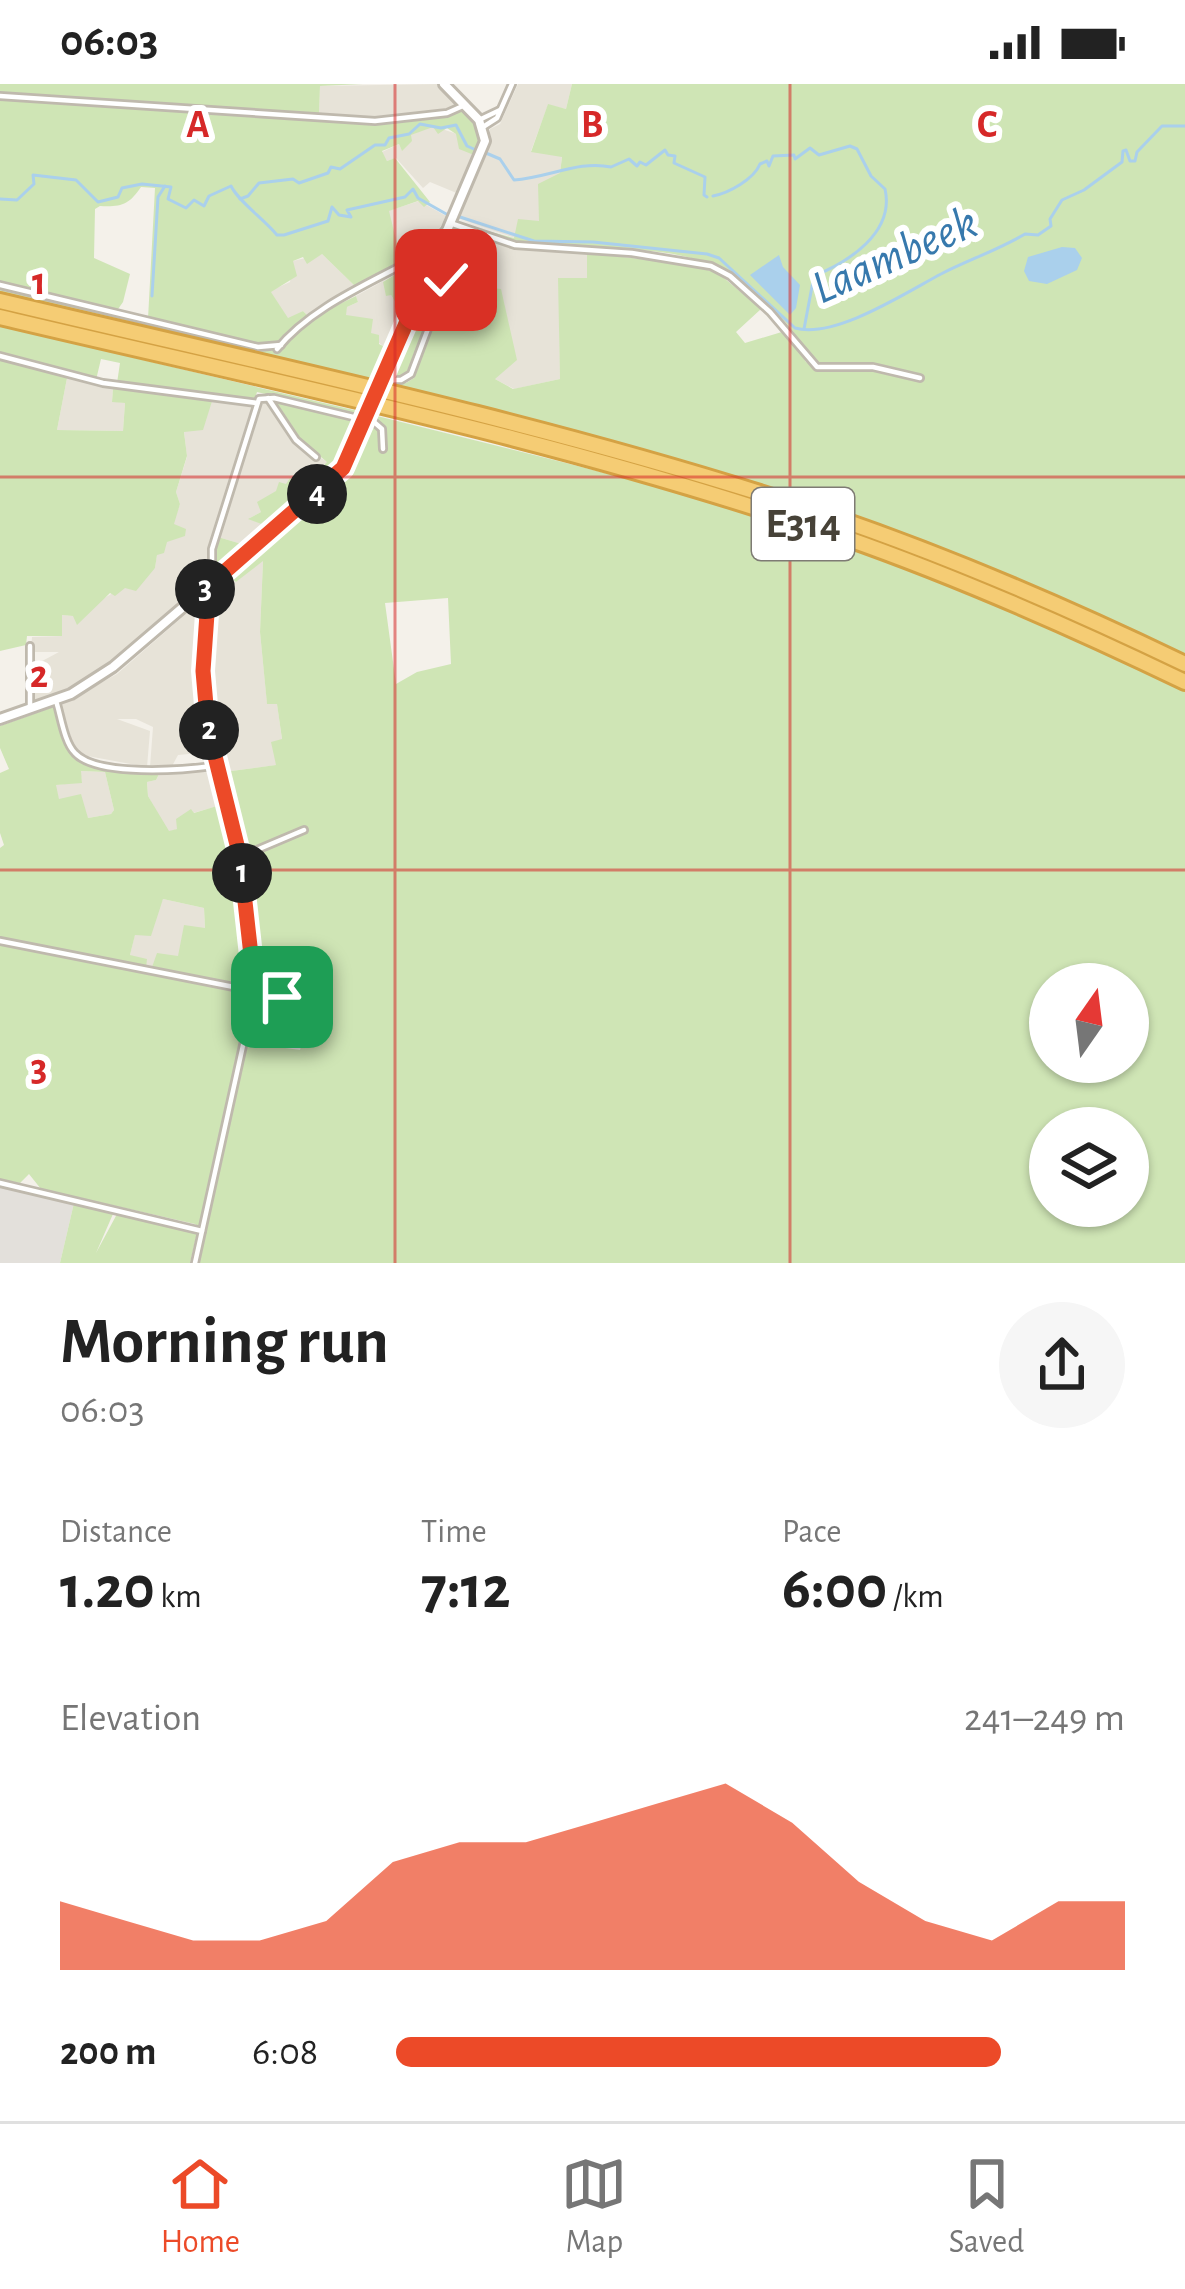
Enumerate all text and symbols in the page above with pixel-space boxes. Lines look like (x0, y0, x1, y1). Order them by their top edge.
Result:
text: 06:03 (60, 19, 158, 64)
text: A (186, 106, 210, 145)
text: B (581, 106, 603, 145)
text: C (977, 106, 997, 145)
water label: Laambeek (805, 199, 985, 313)
pin (395, 229, 497, 331)
icon: check (413, 247, 479, 313)
text: 1 (32, 263, 46, 302)
pin: 4 (287, 464, 347, 524)
text: 4 (309, 477, 325, 510)
road number: E314 (752, 488, 854, 560)
pin: 3 (175, 559, 235, 619)
text: 3 (198, 572, 212, 605)
text: 2 (30, 656, 48, 695)
pin: 2 (179, 700, 239, 760)
text: 2 (201, 713, 217, 746)
pin: 1 (212, 843, 272, 903)
text: 1 (236, 856, 248, 889)
pin (231, 946, 333, 1048)
north arrow (1029, 963, 1149, 1083)
map controls (1029, 963, 1149, 1227)
icon: arrive (249, 964, 315, 1030)
text: 3 (31, 1049, 47, 1088)
button: layers (1029, 1107, 1149, 1227)
button: share (999, 1302, 1125, 1428)
text: Morning run (60, 1309, 389, 1375)
text: 06:03 (60, 1391, 145, 1430)
text: Distance (60, 1516, 172, 1549)
text: Time (421, 1516, 487, 1549)
text: Pace (782, 1516, 841, 1549)
text: 1.20 (60, 1559, 155, 1619)
text: 7:12 (421, 1559, 511, 1619)
text: 6:00 (782, 1559, 887, 1619)
text: km (155, 1581, 202, 1614)
text: /km (887, 1581, 944, 1614)
text: Elevation (60, 1699, 201, 1738)
text: 241–249 m (964, 1699, 1125, 1738)
text: 200 m (60, 2033, 156, 2072)
text: 6:08 (252, 2033, 318, 2072)
tab: Home (161, 2151, 240, 2263)
tab: Map (561, 2151, 627, 2263)
tab: Saved (949, 2151, 1024, 2263)

